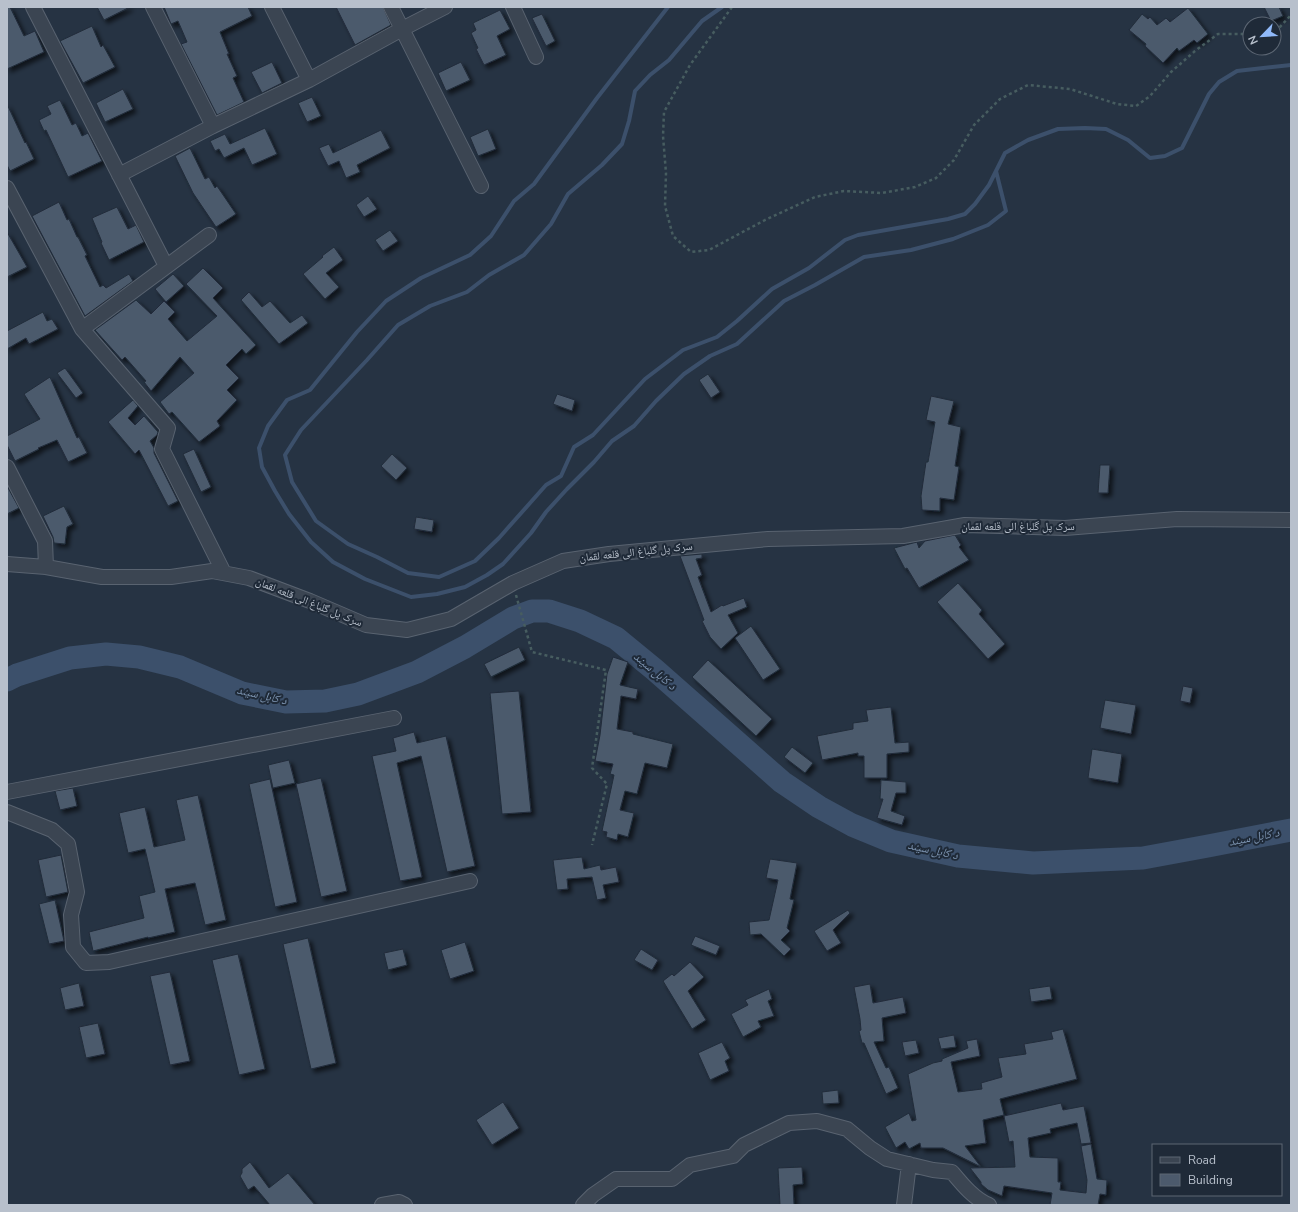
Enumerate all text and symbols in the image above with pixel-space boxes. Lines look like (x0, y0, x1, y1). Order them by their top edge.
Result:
north arrow (1242, 16, 1282, 56)
text: N (1245, 33, 1262, 47)
street label: سرک پل گلباغ الی قلعه لقمان (961, 519, 1075, 534)
street label: سرک پل گلباغ الی قلعه لقمان (579, 539, 693, 565)
street label: سرک پل گلباغ الی قلعه لقمان (254, 574, 364, 630)
water label: د کابل سيند (630, 648, 680, 694)
water label: د کابل سيند (235, 681, 289, 709)
water label: د کابل سيند (1227, 824, 1281, 850)
water label: د کابل سيند (906, 837, 960, 863)
legend (1152, 1144, 1282, 1196)
text: Road (1188, 1152, 1216, 1168)
text: Building (1188, 1172, 1233, 1188)

